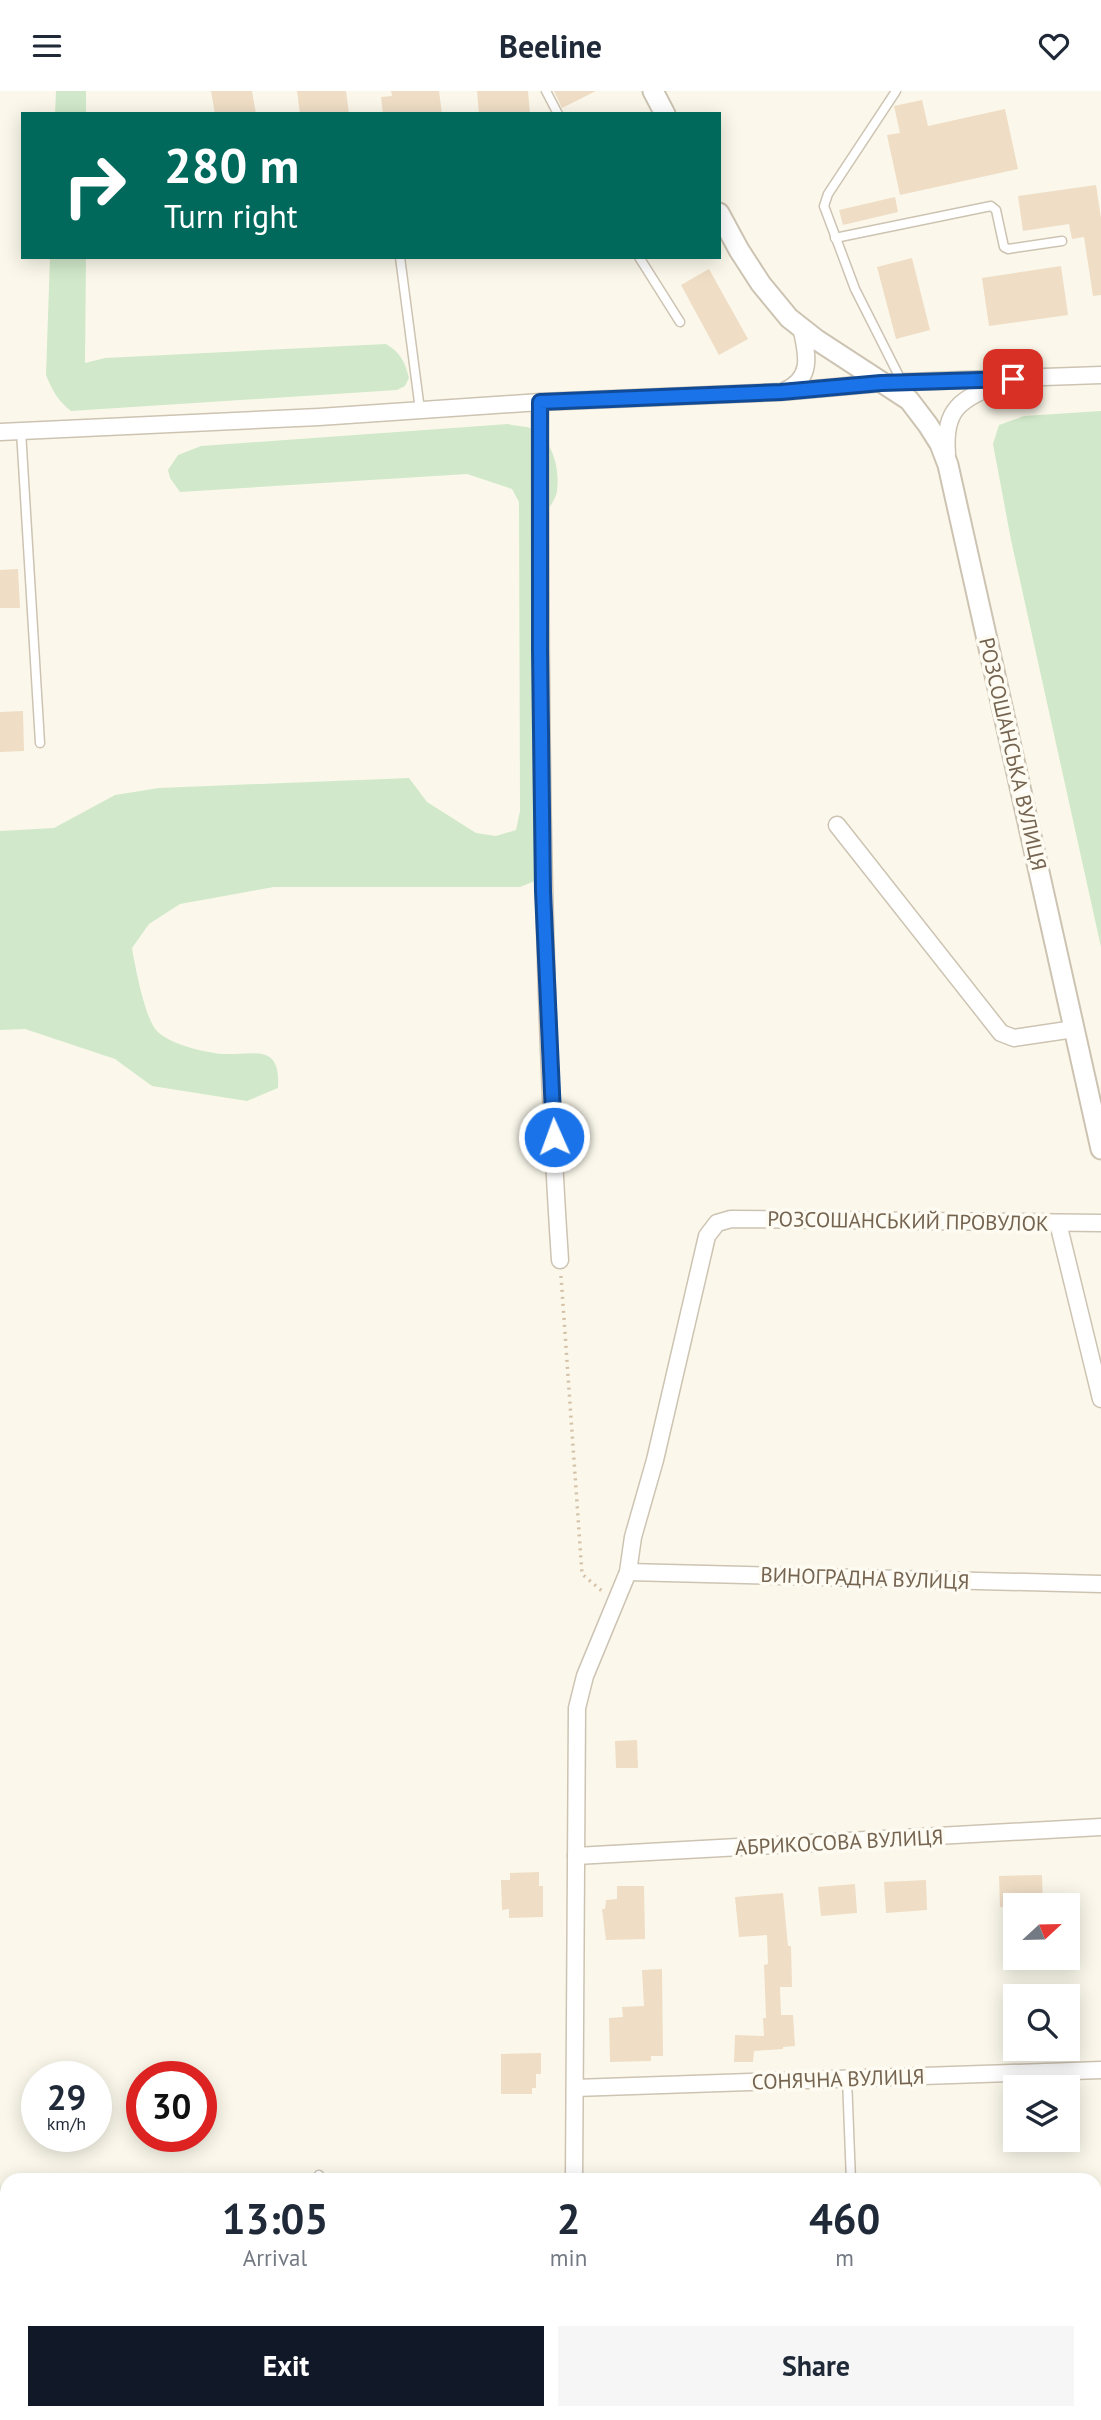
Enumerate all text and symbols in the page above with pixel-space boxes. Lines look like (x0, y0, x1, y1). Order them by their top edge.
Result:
text: Beeline (499, 25, 602, 67)
icon: menu (28, 27, 66, 65)
icon: heart (1035, 27, 1073, 65)
text: 280 m (164, 133, 299, 197)
icon: right (49, 140, 140, 231)
text: Turn right (164, 195, 298, 237)
pin (983, 349, 1043, 409)
icon: arrive (994, 360, 1032, 398)
street label: РОЗСОШАНСЬКА ВУЛИЦЯ (973, 635, 1053, 873)
position arrow (517, 1100, 591, 1174)
street label: РОЗСОШАНСЬКИЙ ПРОВУЛОК (767, 1205, 1049, 1237)
street label: ВИНОГРАДНА ВУЛИЦЯ (760, 1561, 970, 1595)
street label: АБРИКОСОВА ВУЛИЦЯ (734, 1823, 944, 1861)
north arrow (1003, 1893, 1080, 1971)
map controls (1003, 1893, 1080, 2152)
button: search (1003, 1984, 1080, 2061)
speed limit sign: 30 (126, 2061, 217, 2152)
street label: СОНЯЧНА ВУЛИЦЯ (751, 2062, 925, 2096)
text: 29 (47, 2074, 86, 2120)
button: layers (1003, 2075, 1080, 2152)
text: km/h (47, 2112, 86, 2135)
text: 13:05 (222, 2191, 328, 2246)
text: 2 (557, 2191, 580, 2246)
text: 460 (809, 2191, 880, 2246)
text: Arrival (243, 2243, 307, 2272)
text: min (550, 2243, 587, 2272)
text: m (835, 2243, 854, 2272)
button: Exit (28, 2326, 544, 2406)
button: Share (558, 2326, 1074, 2406)

